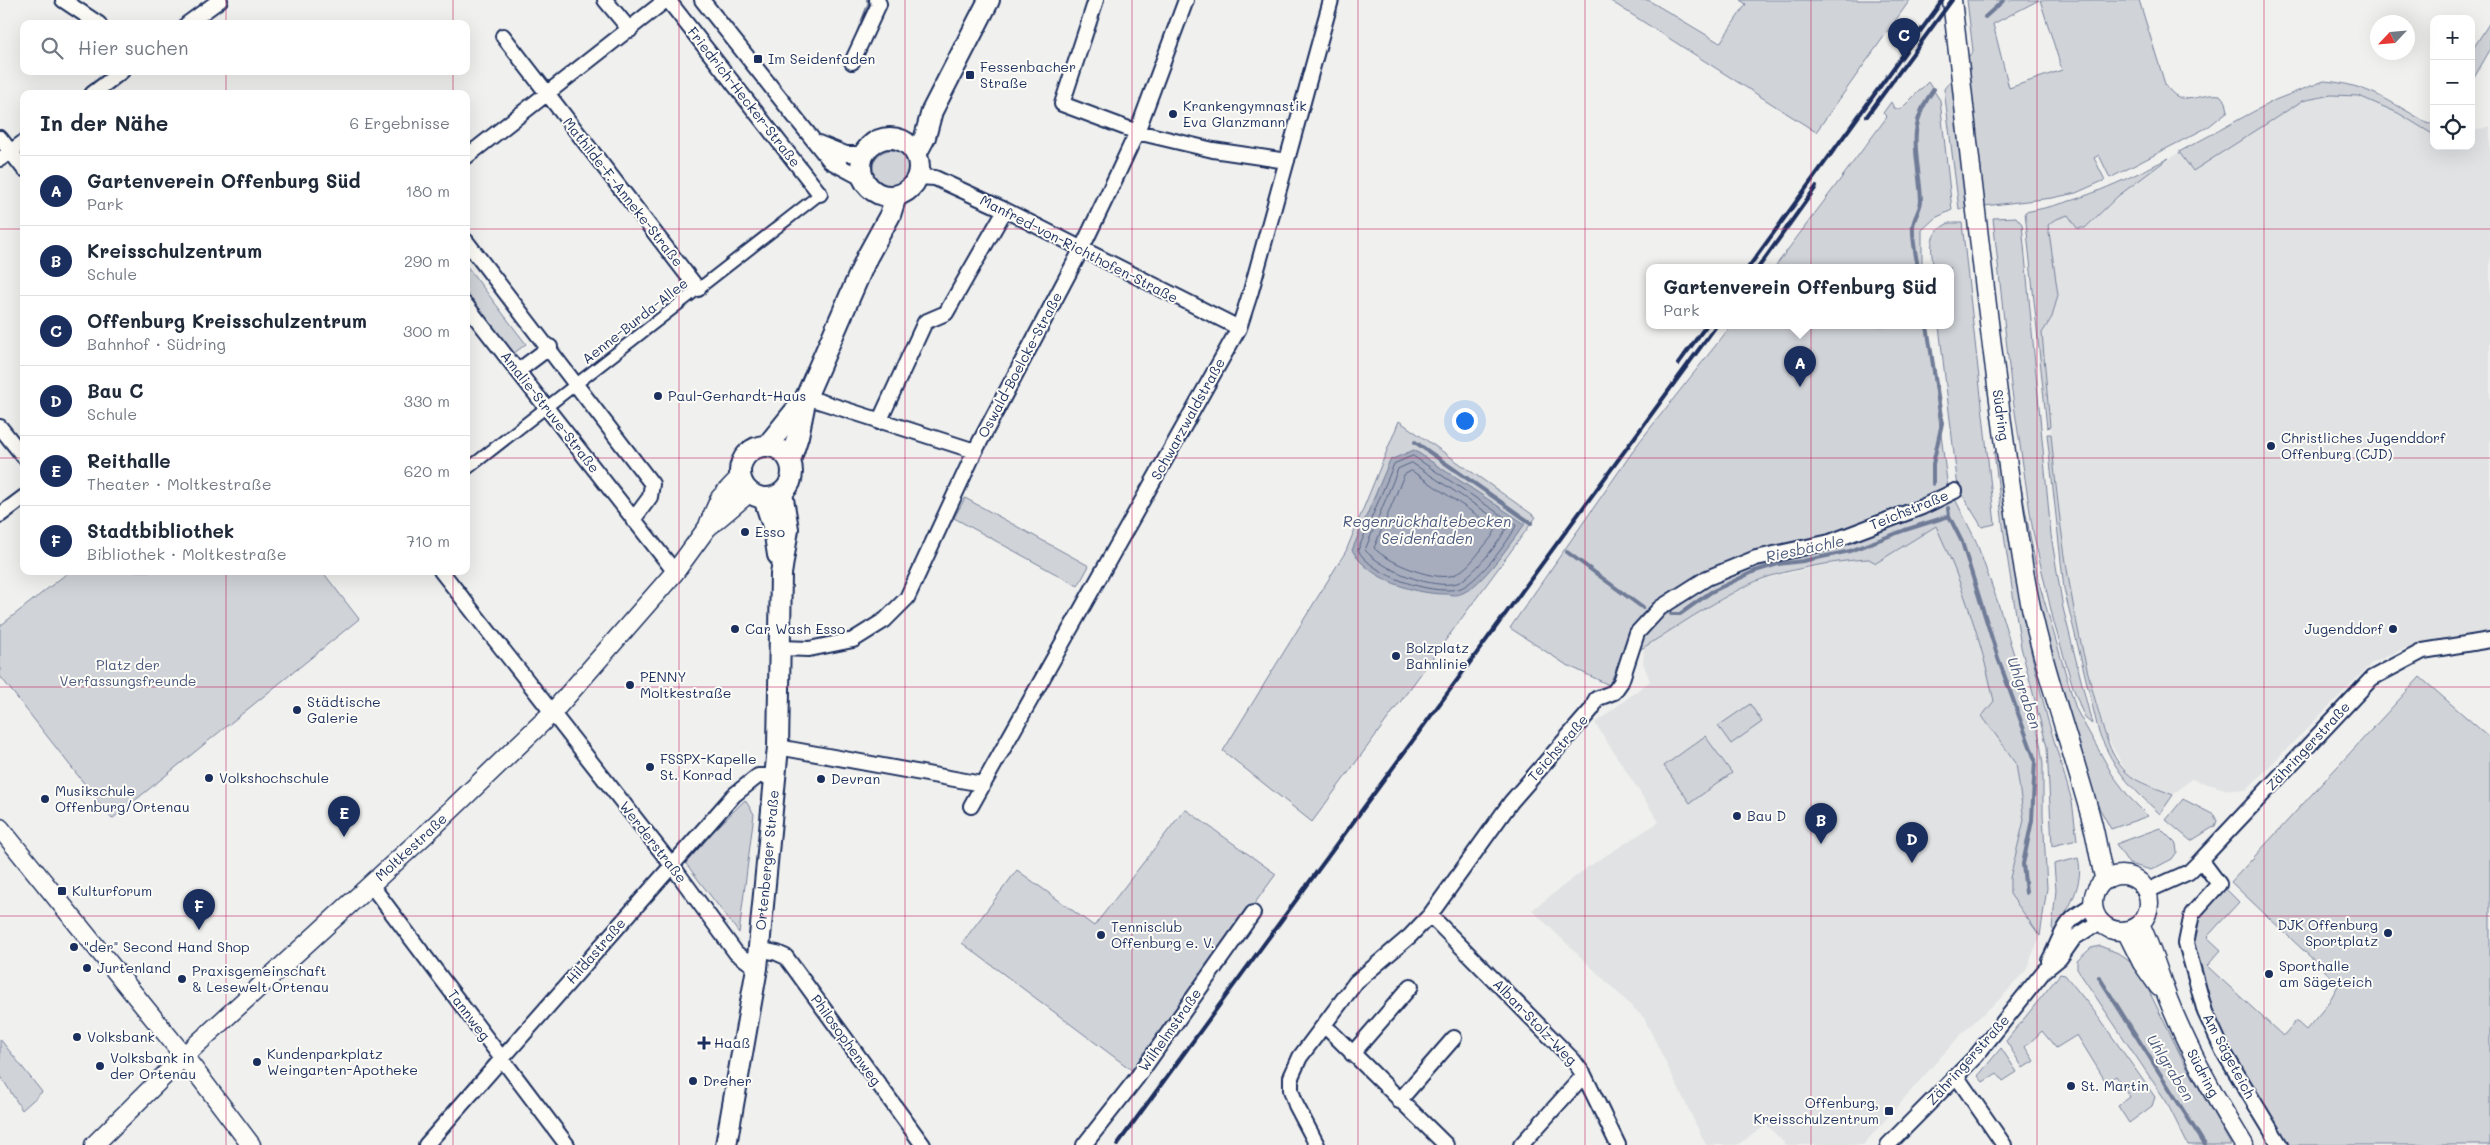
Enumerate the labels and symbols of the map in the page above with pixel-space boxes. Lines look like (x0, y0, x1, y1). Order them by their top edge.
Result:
north arrow (2370, 15, 2415, 60)
pin: C (1888, 18, 1920, 59)
street label: Friedrich-Hecker-Straße (684, 23, 805, 171)
place label: Im Seidenfaden (768, 49, 875, 68)
marker: Im Seidenfaden (752, 53, 764, 65)
place label: Fessenbacher Straße (980, 57, 1076, 92)
marker: Fessenbacher Straße (964, 69, 976, 81)
place label: Krankengymnastik Eva Glanzmann (1183, 96, 1307, 131)
marker: Krankengymnastik Eva Glanzmann (1167, 108, 1179, 120)
street label: Mathilde-F.-Anneke-Straße (559, 113, 688, 270)
street label: Manfred-von-Richthofen-Straße (977, 190, 1181, 307)
street label: Aenne-Burda-Allee (578, 273, 692, 368)
street label: Oswald-Boelcke-Straße (973, 289, 1066, 441)
pin: A (1784, 346, 1816, 387)
street label: Amalie-Struve-Straße (497, 347, 604, 477)
street label: Schwarzwaldstraße (1146, 354, 1229, 483)
place label: Paul-Gerhardt-Haus (668, 386, 806, 405)
street label: Südring (1989, 388, 2014, 442)
marker: Paul-Gerhardt-Haus (652, 390, 664, 402)
your location (1452, 408, 1478, 434)
place label: Christliches Jugenddorf Offenburg (CJD) (2281, 428, 2446, 463)
marker: Christliches Jugenddorf Offenburg (CJD) (2265, 440, 2277, 452)
street label: Teichstraße (1867, 485, 1951, 534)
water label: Regenrückhaltebecken Seidenfaden (1343, 511, 1511, 548)
place label: Esso (755, 522, 785, 541)
marker: Esso (739, 526, 751, 538)
water label: Riesbächle (1764, 530, 1846, 566)
place label: Car Wash Esso (745, 619, 845, 638)
place label: Jugenddorf (2305, 619, 2384, 638)
marker: Car Wash Esso (729, 623, 741, 635)
marker: Jugenddorf (2387, 623, 2399, 635)
place label: Bolzplatz Bahnlinie (1406, 638, 1469, 673)
marker: Bolzplatz Bahnlinie (1390, 650, 1402, 662)
water label: Uhlgraben (2003, 654, 2047, 731)
park label: Platz der Verfassungsfreunde (60, 655, 196, 690)
place label: PENNY Moltkestraße (640, 667, 732, 702)
marker: PENNY Moltkestraße (624, 679, 636, 691)
place label: Städtische Galerie (307, 692, 381, 727)
street label: Zähringerstraße (2261, 697, 2354, 794)
marker: Städtische Galerie (291, 704, 303, 716)
street label: Teichstraße (1523, 710, 1592, 785)
place label: FSSPX-Kapelle St. Konrad (660, 749, 757, 784)
marker: FSSPX-Kapelle St. Konrad (644, 761, 656, 773)
place label: Volkshochschule (219, 768, 329, 787)
place label: Devran (831, 769, 880, 788)
marker: Volkshochschule (203, 772, 215, 784)
marker: Devran (815, 773, 827, 785)
place label: Musikschule Offenburg/Ortenau (55, 781, 190, 816)
street label: Ortenberger Straße (751, 789, 783, 931)
marker: Musikschule Offenburg/Ortenau (39, 793, 51, 805)
pin: E (328, 796, 360, 837)
street label: Werderstraße (615, 797, 691, 886)
pin: B (1805, 803, 1837, 844)
place label: Bau D (1747, 806, 1786, 825)
street label: Moltkestraße (371, 809, 451, 885)
marker: Bau D (1731, 810, 1743, 822)
pin: D (1896, 822, 1928, 863)
place label: Kulturforum (72, 881, 152, 900)
marker: Kulturforum (56, 885, 68, 897)
pin: F (183, 889, 215, 930)
street label: Hildastraße (562, 914, 630, 988)
place label: DJK Offenburg Sportplatz (2278, 915, 2378, 950)
place label: Tennisclub Offenburg e. V. (1111, 917, 1215, 952)
marker: DJK Offenburg Sportplatz (2382, 927, 2394, 939)
marker: Tennisclub Offenburg e. V. (1095, 929, 1107, 941)
place label: "der" Second Hand Shop (84, 937, 250, 956)
marker: "der" Second Hand Shop (68, 941, 80, 953)
place label: Sporthalle am Sägeteich (2279, 956, 2372, 991)
place label: Jurtenland (97, 958, 171, 977)
place label: Praxisgemeinschaft & Lesewelt Ortenau (192, 961, 329, 996)
marker: Jurtenland (81, 962, 93, 974)
marker: Sporthalle am Sägeteich (2263, 968, 2275, 980)
marker: Praxisgemeinschaft & Lesewelt Ortenau (176, 973, 188, 985)
street label: Alban-Stolz-Weg (1489, 974, 1581, 1069)
street label: Wilhelmstraße (1134, 984, 1205, 1075)
street label: Tannweg (444, 985, 495, 1044)
street label: Philosophenweg (807, 990, 886, 1089)
street label: Am Sägeteich (2199, 1010, 2260, 1102)
street label: Zähringerstraße (1922, 1011, 2013, 1109)
place label: Volksbank (87, 1027, 155, 1046)
water label: Uhlgraben (2143, 1030, 2199, 1105)
marker: Volksbank (71, 1031, 83, 1043)
place label: Haaß (714, 1033, 750, 1052)
marker: Haaß (698, 1037, 710, 1049)
place label: Kundenparkplatz Weingarten-Apotheke (267, 1044, 418, 1079)
street label: Südring (2183, 1046, 2224, 1100)
place label: Volksbank in der Ortenau (110, 1048, 196, 1083)
marker: Kundenparkplatz Weingarten-Apotheke (251, 1056, 263, 1068)
marker: Volksbank in der Ortenau (94, 1060, 106, 1072)
place label: Dreher (703, 1071, 752, 1090)
marker: Dreher (687, 1075, 699, 1087)
place label: St. Martin (2081, 1076, 2149, 1095)
marker: St. Martin (2065, 1080, 2077, 1092)
place label: Offenburg, Kreisschulzentrum (1753, 1093, 1879, 1128)
marker: Offenburg, Kreisschulzentrum (1883, 1105, 1895, 1117)

